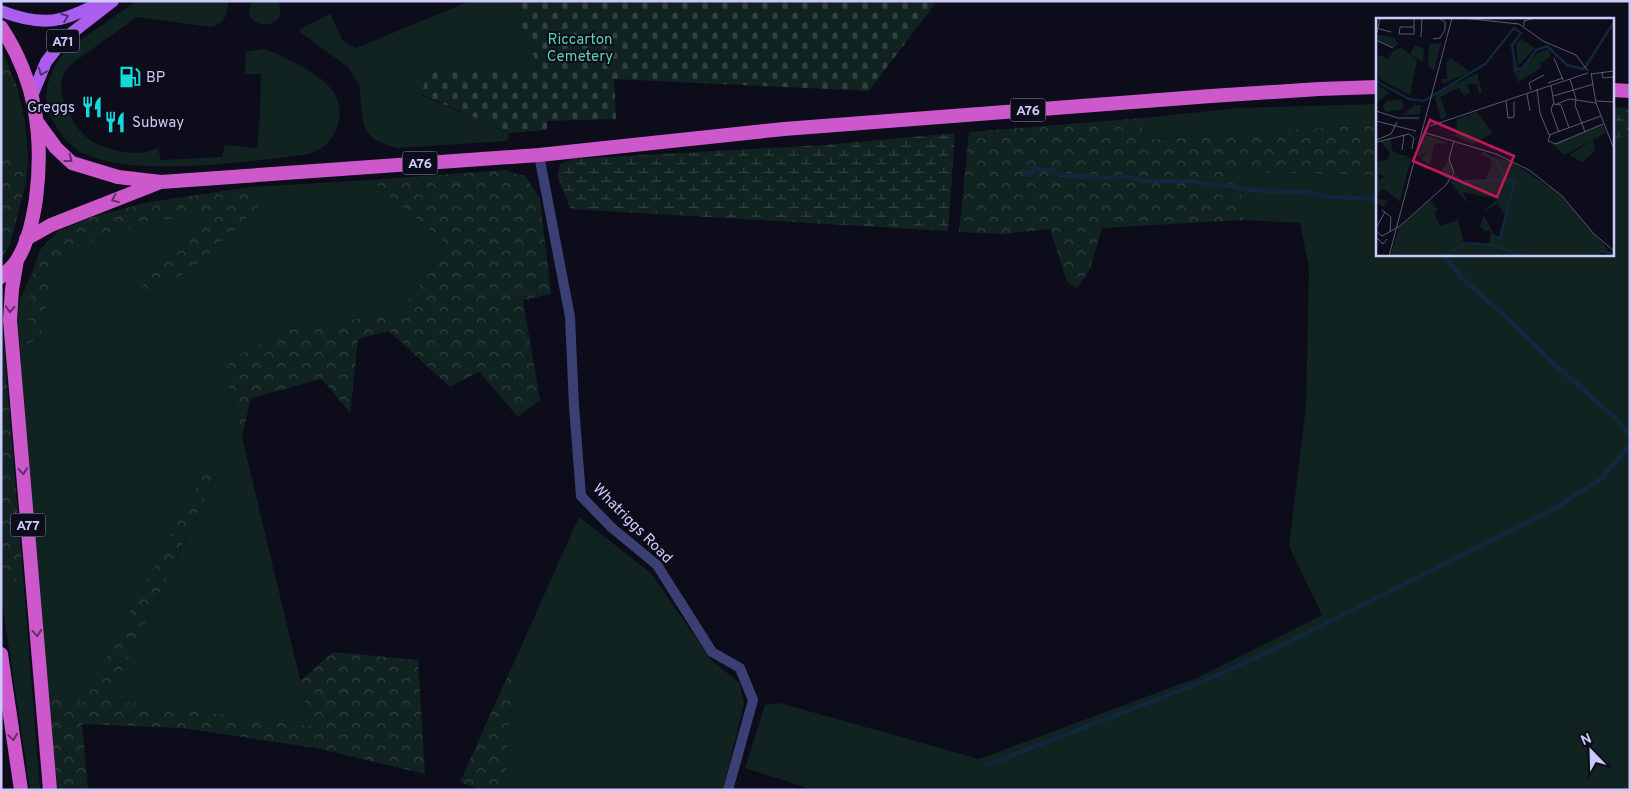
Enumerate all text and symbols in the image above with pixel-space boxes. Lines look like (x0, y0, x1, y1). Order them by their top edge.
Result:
one-way arrow (61, 13, 69, 23)
inset map (1376, 18, 1614, 255)
road number: A71 (47, 29, 79, 52)
park label: Riccarton Cemetery (547, 31, 613, 67)
fuel station icon: BP (117, 64, 143, 90)
one-way arrow (38, 67, 49, 76)
place label: BP (146, 69, 165, 88)
restaurant icon: Greggs (79, 94, 105, 120)
road number: A76 (1010, 98, 1046, 122)
place label: Greggs (27, 99, 75, 118)
restaurant icon: Subway (102, 109, 128, 135)
place label: Subway (132, 114, 184, 133)
road number: A76 (402, 152, 438, 174)
one-way arrow (63, 153, 72, 161)
one-way arrow (112, 194, 120, 204)
one-way arrow (5, 305, 16, 313)
one-way arrow (18, 467, 29, 475)
street label: Whatriggs Road (588, 480, 676, 568)
road number: A77 (10, 514, 46, 536)
one-way arrow (31, 629, 42, 637)
north arrow (1566, 726, 1616, 776)
text: N (1579, 731, 1594, 750)
one-way arrow (7, 733, 18, 741)

